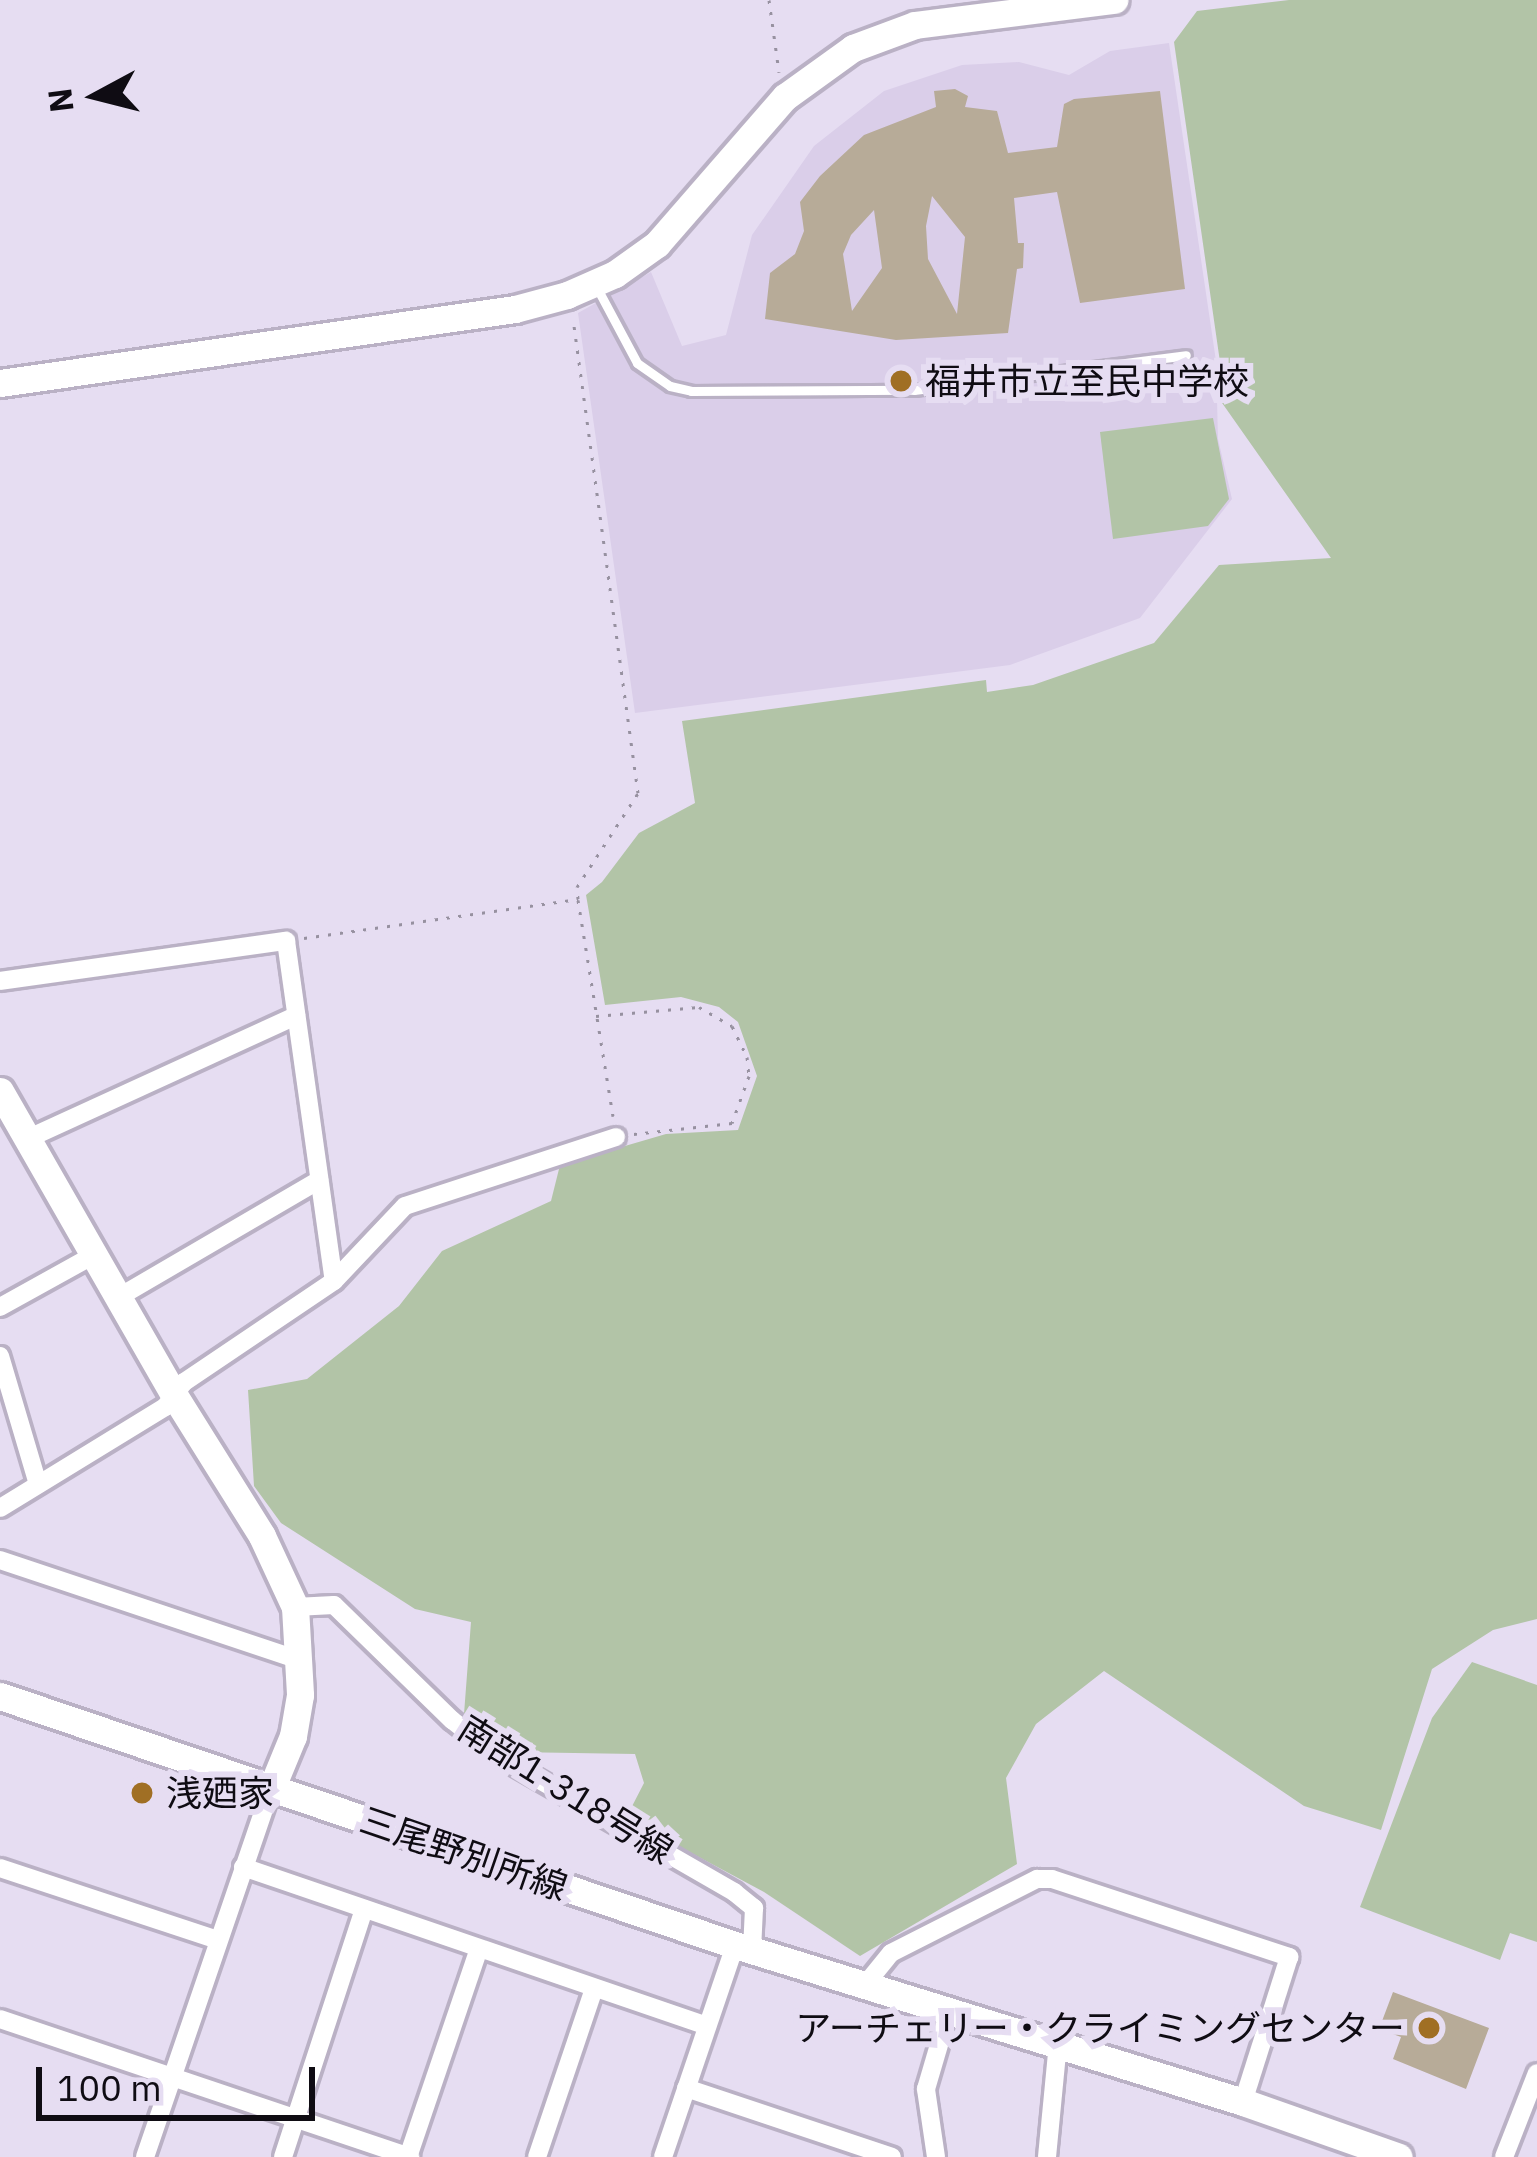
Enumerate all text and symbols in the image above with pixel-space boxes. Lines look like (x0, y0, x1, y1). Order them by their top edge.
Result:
north arrow (36, 36, 156, 156)
text: N (37, 86, 83, 115)
place label: 福井市立至民中学校 (925, 359, 1249, 403)
marker: 福井市立至民中学校 (888, 368, 914, 394)
street label: 南部1-318号線 (451, 1706, 681, 1872)
place label: 浅廼家 (166, 1771, 274, 1815)
marker: 浅廼家 (129, 1780, 155, 1806)
street label: 三尾野別所線 (355, 1797, 573, 1909)
place label: アーチェリー・クライミングセンター (795, 2006, 1405, 2050)
marker: アーチェリー・クライミングセンター (1416, 2015, 1442, 2041)
scale bar (42, 2043, 321, 2117)
text: 100 m (57, 2064, 162, 2111)

